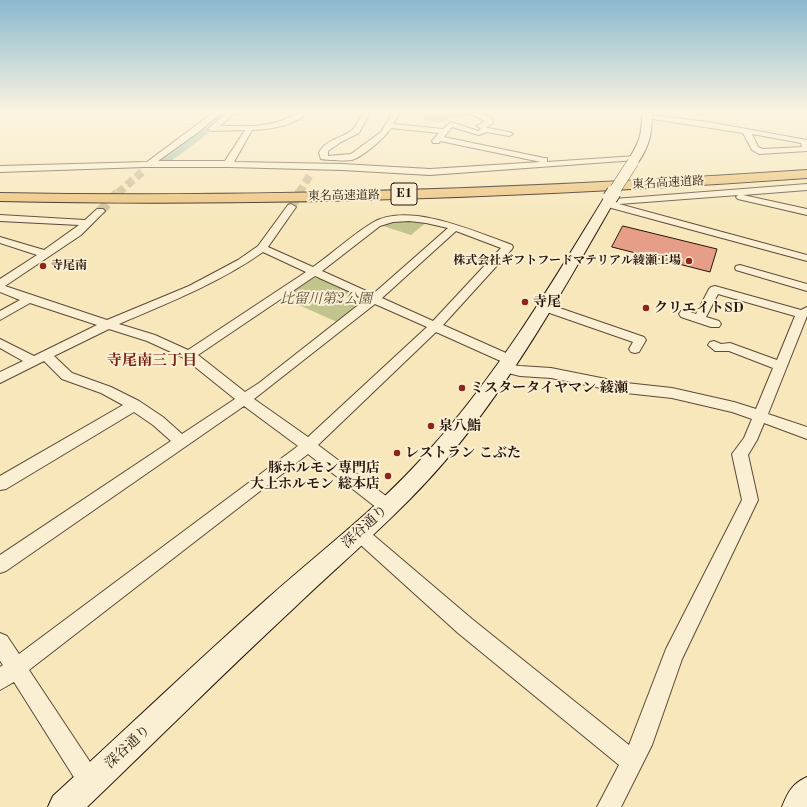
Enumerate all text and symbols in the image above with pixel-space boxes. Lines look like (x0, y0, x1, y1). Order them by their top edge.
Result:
street label: 東名高速道路 (632, 174, 704, 192)
road number: E1 (391, 183, 417, 205)
street label: 東名高速道路 (308, 188, 380, 204)
place label: 株式会社ギフトフードマテリアル綾瀬工場 (453, 254, 681, 268)
marker: 株式会社ギフトフードマテリアル綾瀬工場 (684, 256, 694, 266)
place label: 寺尾南 (51, 259, 87, 273)
marker: 寺尾南 (38, 261, 48, 271)
park label: 比留川第2公園 (280, 291, 372, 307)
place label: 寺尾 (533, 294, 561, 310)
marker: 寺尾 (520, 297, 530, 307)
place label: クリエイトSD (654, 300, 744, 316)
marker: クリエイトSD (641, 303, 651, 313)
district label: 寺尾南三丁目 (107, 352, 197, 370)
place label: ミスタータイヤマン 綾瀬 (470, 380, 628, 396)
marker: ミスタータイヤマン 綾瀬 (457, 383, 467, 393)
place label: 泉八鮨 (439, 418, 481, 434)
marker: 泉八鮨 (426, 421, 436, 431)
place label: レストラン こぶた (405, 445, 521, 461)
marker: レストラン こぶた (392, 448, 402, 458)
place label: 豚ホルモン専門店 大上ホルモン 総本店 (250, 460, 380, 492)
marker: 豚ホルモン専門店 大上ホルモン 総本店 (383, 471, 393, 481)
street label: 深谷通り (339, 502, 391, 552)
street label: 深谷通り (102, 722, 154, 772)

